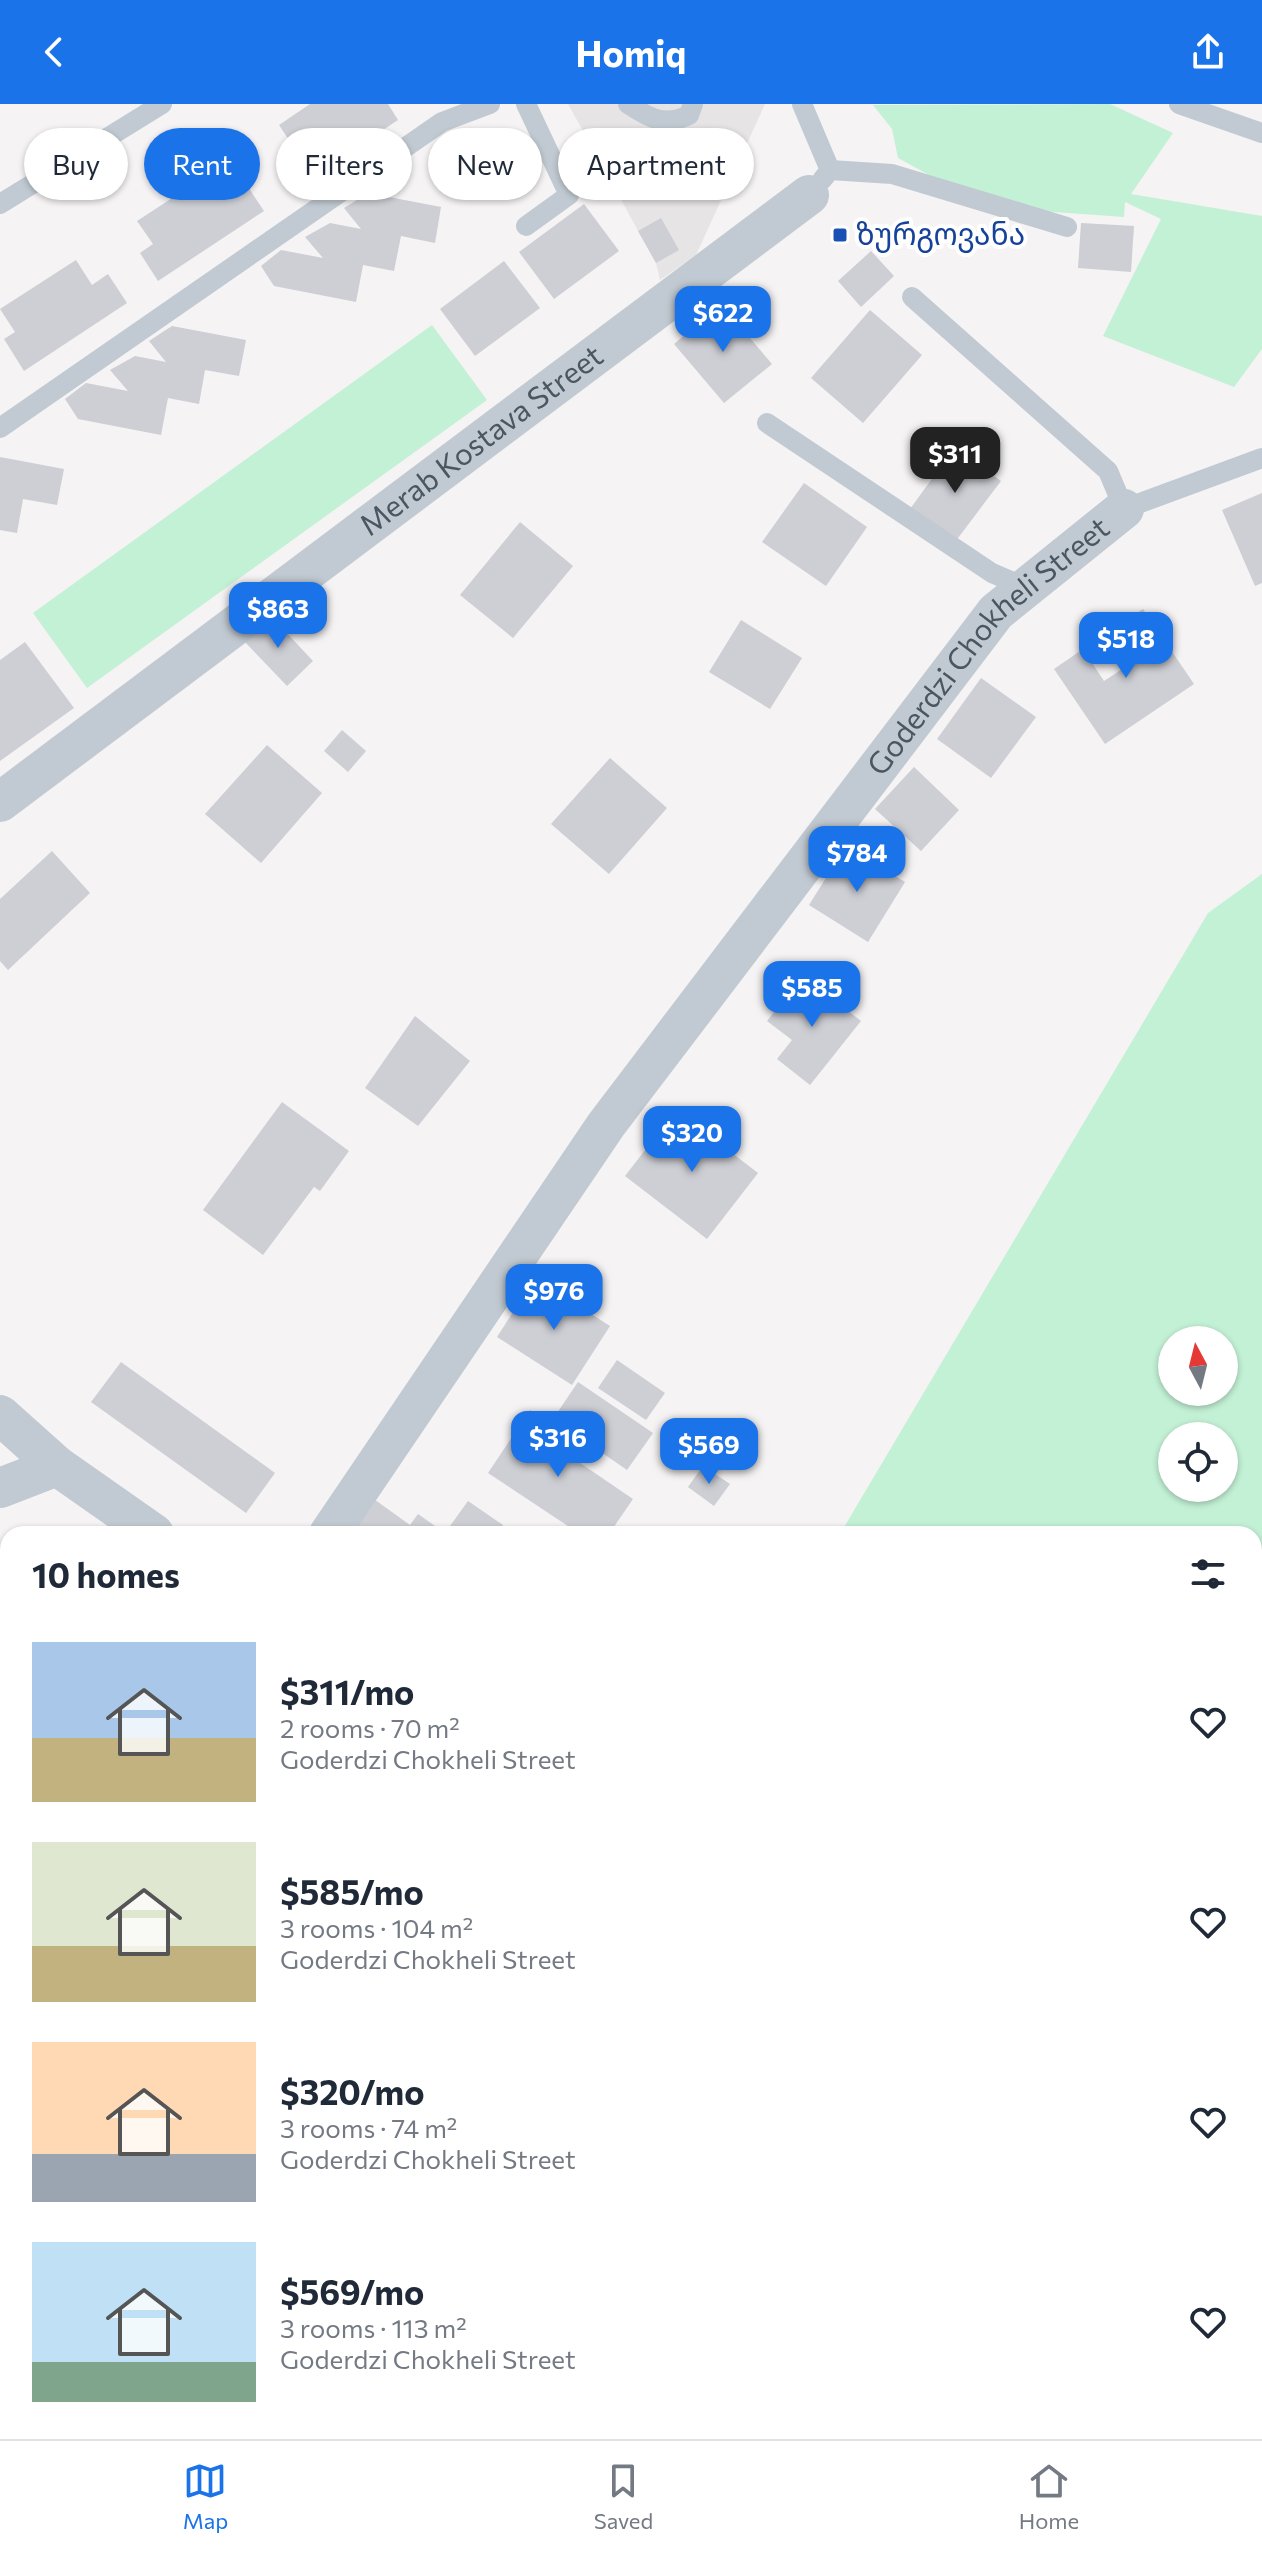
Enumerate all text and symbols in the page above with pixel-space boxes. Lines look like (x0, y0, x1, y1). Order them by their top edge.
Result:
icon: back (32, 30, 76, 74)
text: Homiq (575, 30, 687, 74)
icon: share (1186, 30, 1230, 74)
chip: Buy (24, 128, 128, 200)
chip: Rent (144, 128, 260, 200)
chip: Filters (276, 128, 412, 200)
chip: New (428, 128, 542, 200)
chip: Apartment (558, 128, 754, 200)
place label: ზურგოვანა (856, 214, 1025, 253)
marker: ზურგოვანა (831, 226, 849, 244)
pin: $622 (676, 286, 770, 354)
text: $622 (693, 296, 753, 327)
street label: Merab Kostava Street (351, 335, 609, 542)
pin: $311 (908, 427, 1002, 495)
text: $311 (928, 437, 982, 468)
street label: Goderdzi Chokheli Street (858, 508, 1115, 782)
pin: $863 (231, 582, 325, 650)
text: $863 (247, 592, 309, 623)
pin: $518 (1079, 612, 1173, 680)
text: $518 (1097, 622, 1155, 653)
pin: $784 (810, 826, 904, 894)
text: $784 (826, 836, 888, 867)
pin: $585 (765, 961, 859, 1029)
text: $585 (781, 971, 843, 1002)
pin: $320 (645, 1106, 739, 1174)
text: $320 (661, 1116, 723, 1147)
pin: $976 (507, 1264, 601, 1332)
text: $976 (524, 1274, 584, 1305)
north arrow (1158, 1326, 1238, 1406)
map controls (1158, 1326, 1238, 1502)
pin: $316 (511, 1411, 605, 1479)
pin: $569 (662, 1418, 756, 1486)
text: $316 (529, 1421, 587, 1452)
button: locate (1158, 1422, 1238, 1502)
text: $569 (678, 1428, 740, 1459)
icon: filters (1186, 1552, 1230, 1596)
text: 10 homes (32, 1553, 180, 1595)
text: $311/mo (280, 1670, 414, 1712)
icon: home (96, 1674, 192, 1770)
icon: heart (1186, 1700, 1230, 1744)
text: 2 rooms · 70 m² (280, 1712, 460, 1743)
text: Goderdzi Chokheli Street (280, 1743, 576, 1774)
text: $585/mo (280, 1870, 424, 1912)
icon: home (96, 1874, 192, 1970)
icon: heart (1186, 1900, 1230, 1944)
text: 3 rooms · 104 m² (280, 1912, 473, 1943)
text: Goderdzi Chokheli Street (280, 1943, 576, 1974)
text: $320/mo (280, 2070, 424, 2112)
icon: home (96, 2074, 192, 2170)
icon: heart (1186, 2100, 1230, 2144)
text: 3 rooms · 74 m² (280, 2112, 457, 2143)
text: Goderdzi Chokheli Street (280, 2143, 576, 2174)
text: $569/mo (280, 2270, 424, 2312)
icon: home (96, 2274, 192, 2370)
icon: heart (1186, 2300, 1230, 2344)
text: 3 rooms · 113 m² (280, 2312, 467, 2343)
text: Goderdzi Chokheli Street (280, 2343, 576, 2374)
tab: Map (183, 2459, 228, 2534)
tab: Saved (594, 2459, 653, 2534)
tab: Home (1019, 2459, 1079, 2534)

